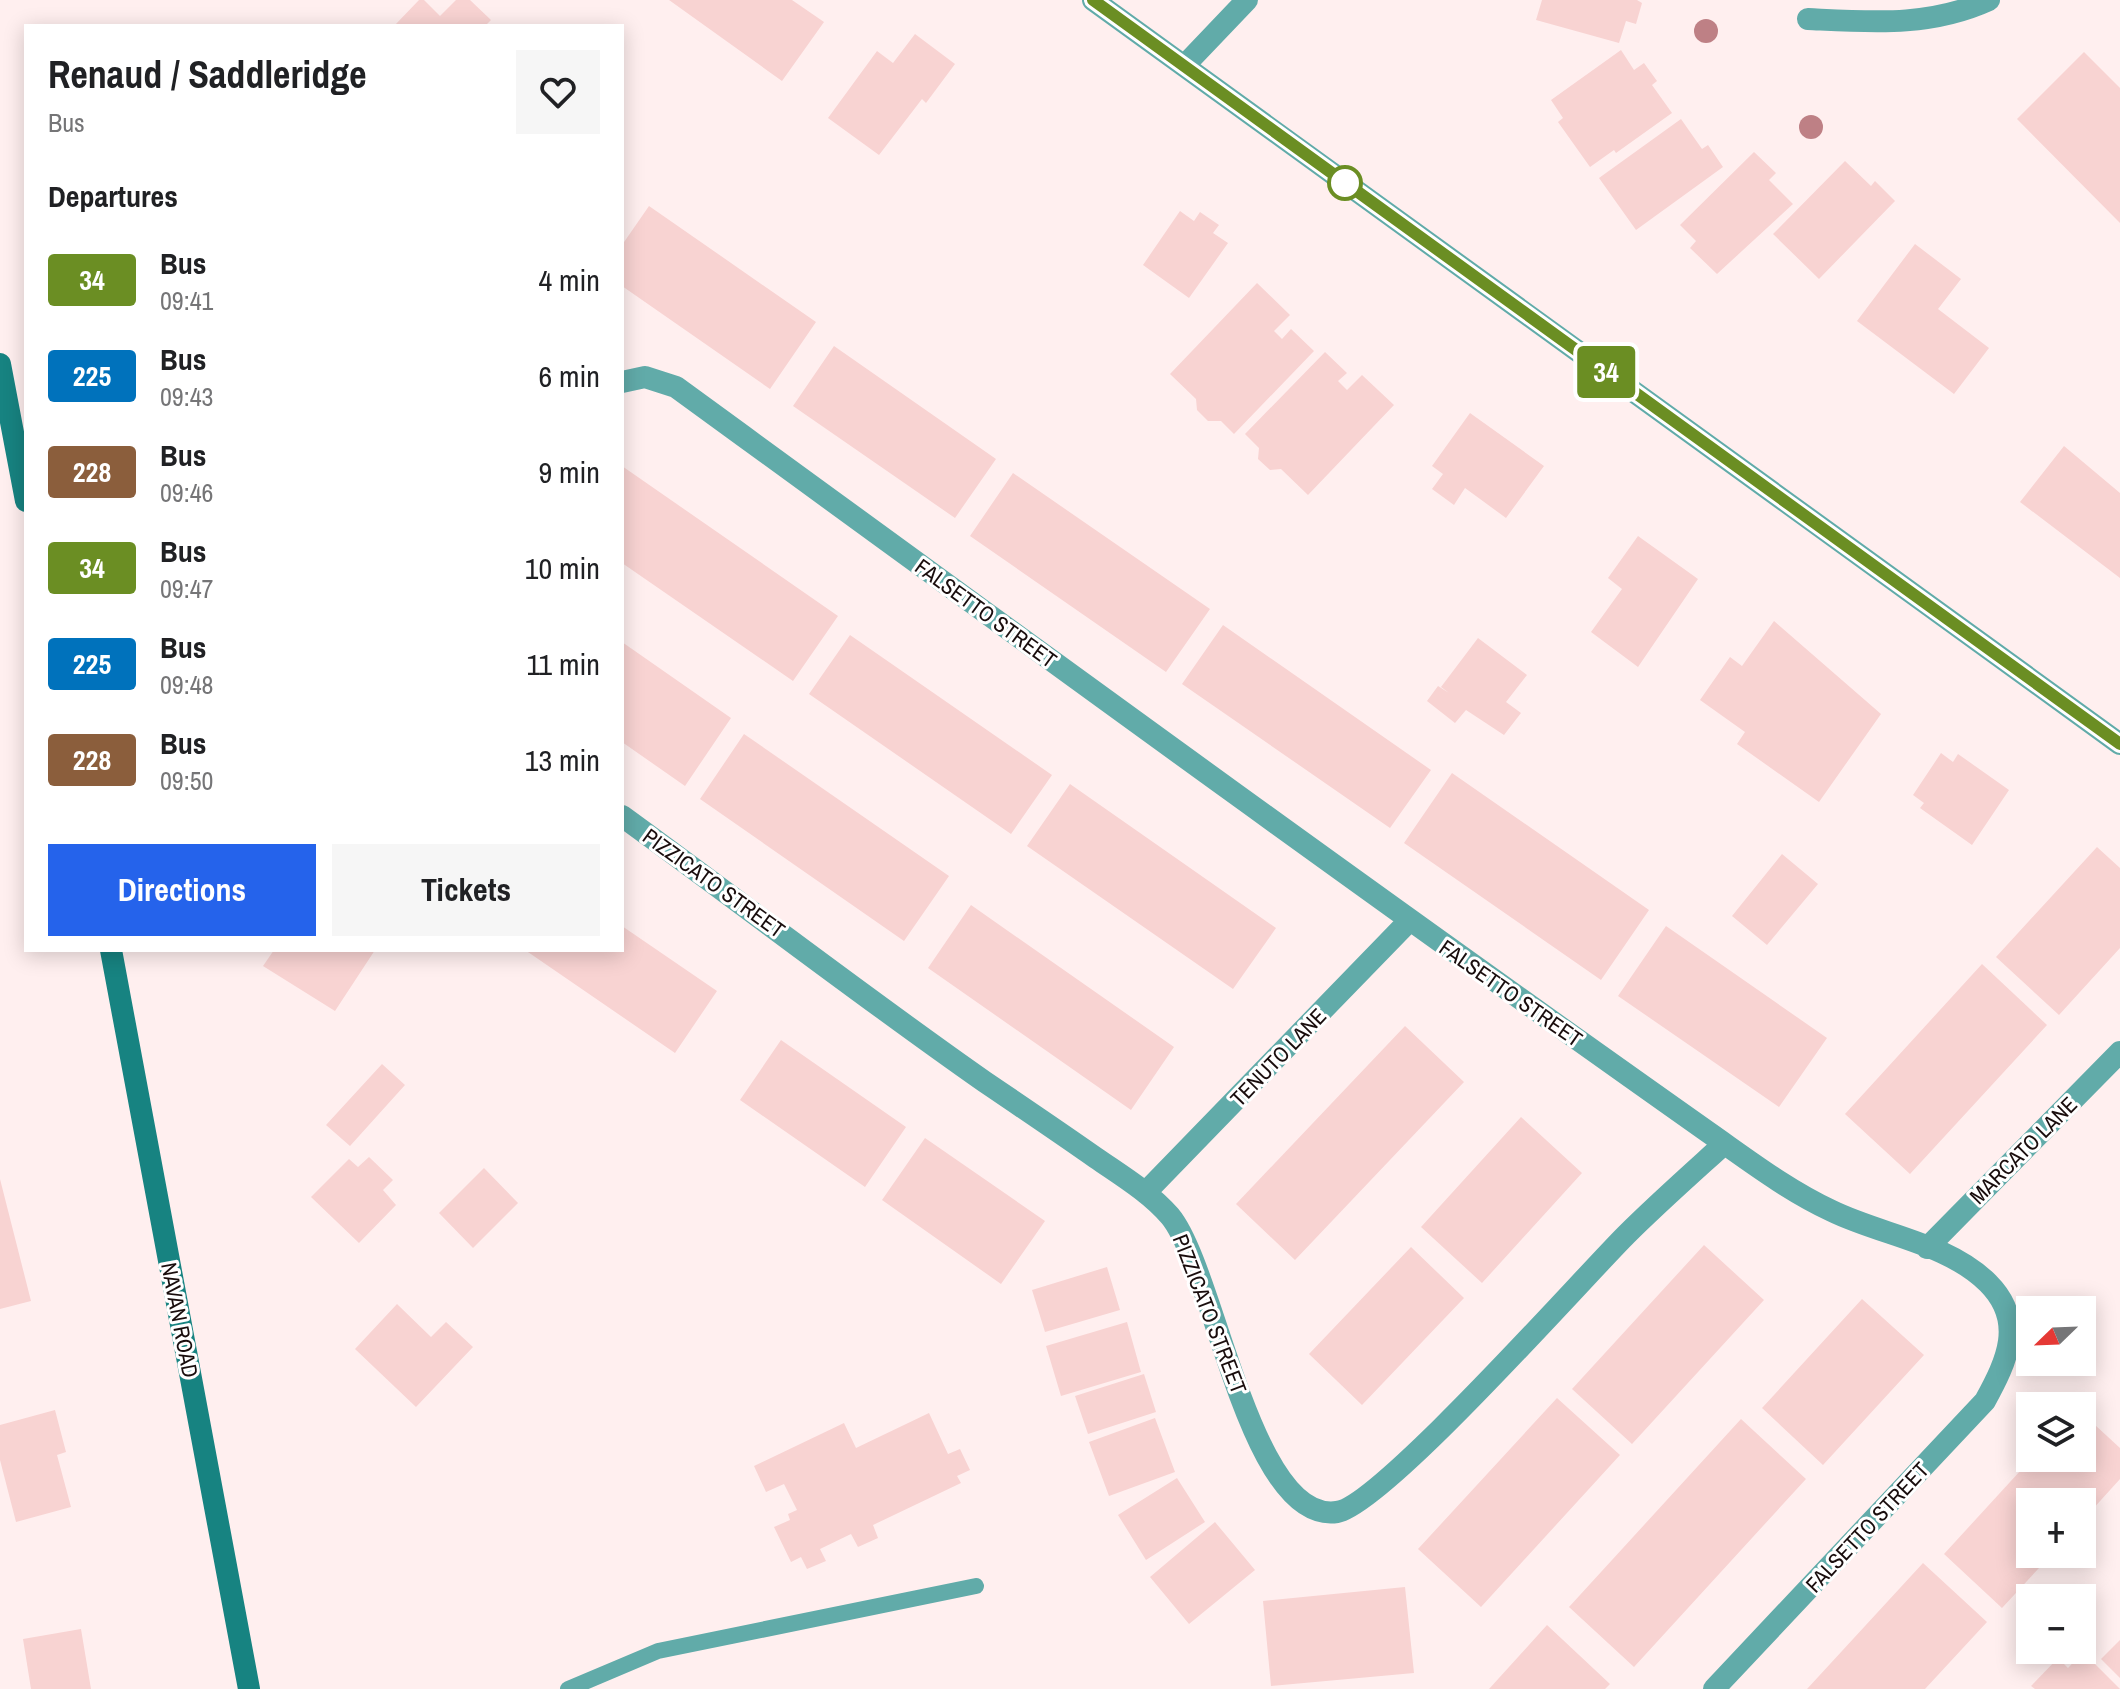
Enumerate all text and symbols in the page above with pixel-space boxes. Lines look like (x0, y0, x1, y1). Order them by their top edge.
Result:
text: Renaud / Saddleridge (48, 49, 367, 100)
button: heart (516, 50, 600, 134)
text: Bus (48, 105, 85, 140)
unlabelled marker (1328, 166, 1362, 200)
text: Departures (48, 176, 178, 216)
text: Bus (160, 243, 206, 283)
text: 4 min (538, 260, 600, 300)
text: 34 (79, 261, 105, 299)
text: 09:41 (160, 283, 213, 318)
text: Bus (160, 339, 206, 379)
line badge: 34 (1570, 346, 1642, 398)
text: 34 (1593, 353, 1619, 391)
text: 6 min (538, 356, 600, 396)
text: 225 (73, 357, 111, 395)
text: 09:43 (160, 379, 213, 414)
text: Bus (160, 435, 206, 475)
text: 9 min (538, 452, 600, 492)
text: 228 (73, 453, 111, 491)
text: 09:46 (160, 475, 213, 510)
text: Bus (160, 531, 206, 571)
text: 10 min (525, 548, 600, 588)
text: 34 (79, 549, 105, 587)
street label: FALSETTO STREET (909, 551, 1063, 675)
text: 09:47 (160, 571, 213, 606)
text: Bus (160, 627, 206, 667)
text: 11 min (527, 644, 600, 684)
text: 225 (73, 645, 111, 683)
text: 09:48 (160, 667, 213, 702)
text: Bus (160, 723, 206, 763)
text: 13 min (525, 740, 600, 780)
text: 228 (73, 741, 111, 779)
text: 09:50 (160, 763, 213, 798)
street label: PIZZICATO STREET (637, 821, 791, 945)
button: Directions (48, 844, 316, 936)
button: Tickets (332, 844, 600, 936)
street label: FALSETTO STREET (1434, 932, 1588, 1054)
street label: TENUTO LANE (1223, 1001, 1333, 1113)
street label: MARCATO LANE (1963, 1090, 2083, 1210)
street label: PIZZICATO STREET (1166, 1230, 1254, 1398)
street label: NAVAN ROAD (154, 1260, 206, 1380)
north arrow (2016, 1296, 2096, 1376)
map controls (2016, 1296, 2096, 1664)
button: layers (2016, 1392, 2096, 1472)
street label: FALSETTO STREET (1799, 1455, 1935, 1599)
button: + (2016, 1488, 2096, 1568)
button: − (2016, 1584, 2096, 1664)

